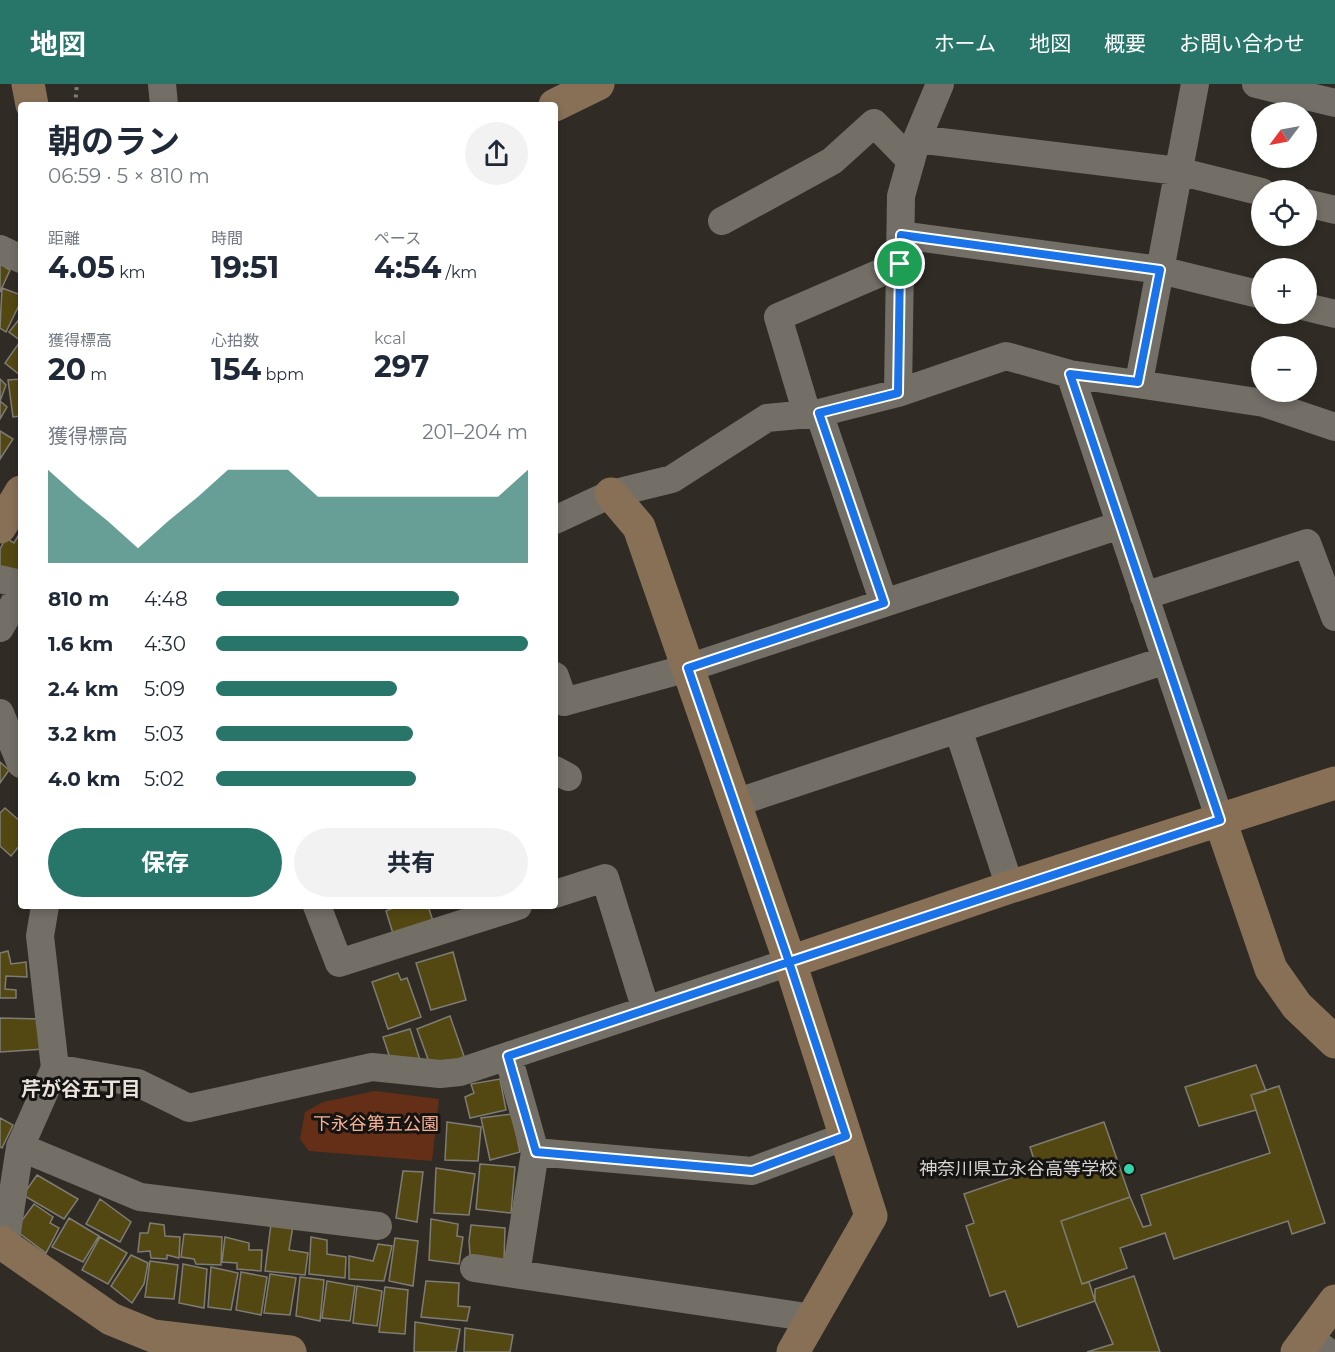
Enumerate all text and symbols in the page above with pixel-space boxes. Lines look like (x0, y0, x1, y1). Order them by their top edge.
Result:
text: 地図 (30, 27, 86, 61)
text: ホーム (934, 31, 996, 56)
text: 地図 (1029, 31, 1071, 56)
text: 概要 (1104, 31, 1146, 56)
text: お問い合わせ (1179, 31, 1305, 56)
north arrow (1251, 102, 1317, 168)
map controls (1251, 102, 1317, 402)
text: 朝のラン (48, 121, 180, 161)
button: share (465, 122, 528, 185)
text: 06:59 · 5 × 810 m (48, 164, 210, 188)
button: locate (1251, 180, 1317, 246)
text: 距離 (48, 229, 80, 248)
text: 時間 (211, 229, 243, 248)
text: ペース (374, 229, 421, 248)
pin (874, 238, 925, 289)
icon: arrive (883, 247, 916, 280)
text: 4.05 (48, 249, 115, 286)
text: 19:51 (211, 249, 279, 286)
text: 4:54 (374, 249, 441, 286)
button: + (1251, 258, 1317, 324)
text: km (115, 263, 146, 282)
text: /km (441, 263, 477, 282)
text: kcal (374, 329, 406, 348)
text: 獲得標高 (48, 331, 112, 350)
text: 心拍数 (211, 331, 259, 350)
button: − (1251, 336, 1317, 402)
text: 297 (374, 348, 429, 385)
text: 20 (48, 351, 86, 388)
text: 154 (211, 351, 261, 388)
text: m (86, 365, 107, 384)
text: bpm (261, 365, 304, 384)
text: 201–204 m (422, 420, 528, 444)
text: 獲得標高 (48, 424, 128, 448)
text: 810 m (48, 587, 109, 611)
text: 4:48 (144, 587, 188, 611)
text: 1.6 km (48, 632, 113, 656)
text: 4:30 (144, 632, 186, 656)
text: 2.4 km (48, 677, 119, 701)
text: 5:09 (144, 677, 185, 701)
text: 3.2 km (48, 722, 117, 746)
text: 5:03 (144, 722, 184, 746)
text: 4.0 km (48, 767, 120, 791)
text: 5:02 (144, 767, 184, 791)
button: 保存 (48, 828, 282, 897)
button: 共有 (294, 828, 528, 897)
district label: 芹が谷五丁目 (21, 1077, 141, 1101)
park label: 下永谷第五公園 (313, 1113, 439, 1135)
place label: 神奈川県立永谷高等学校 (919, 1158, 1117, 1180)
marker: 神奈川県立永谷高等学校 (1122, 1162, 1136, 1176)

